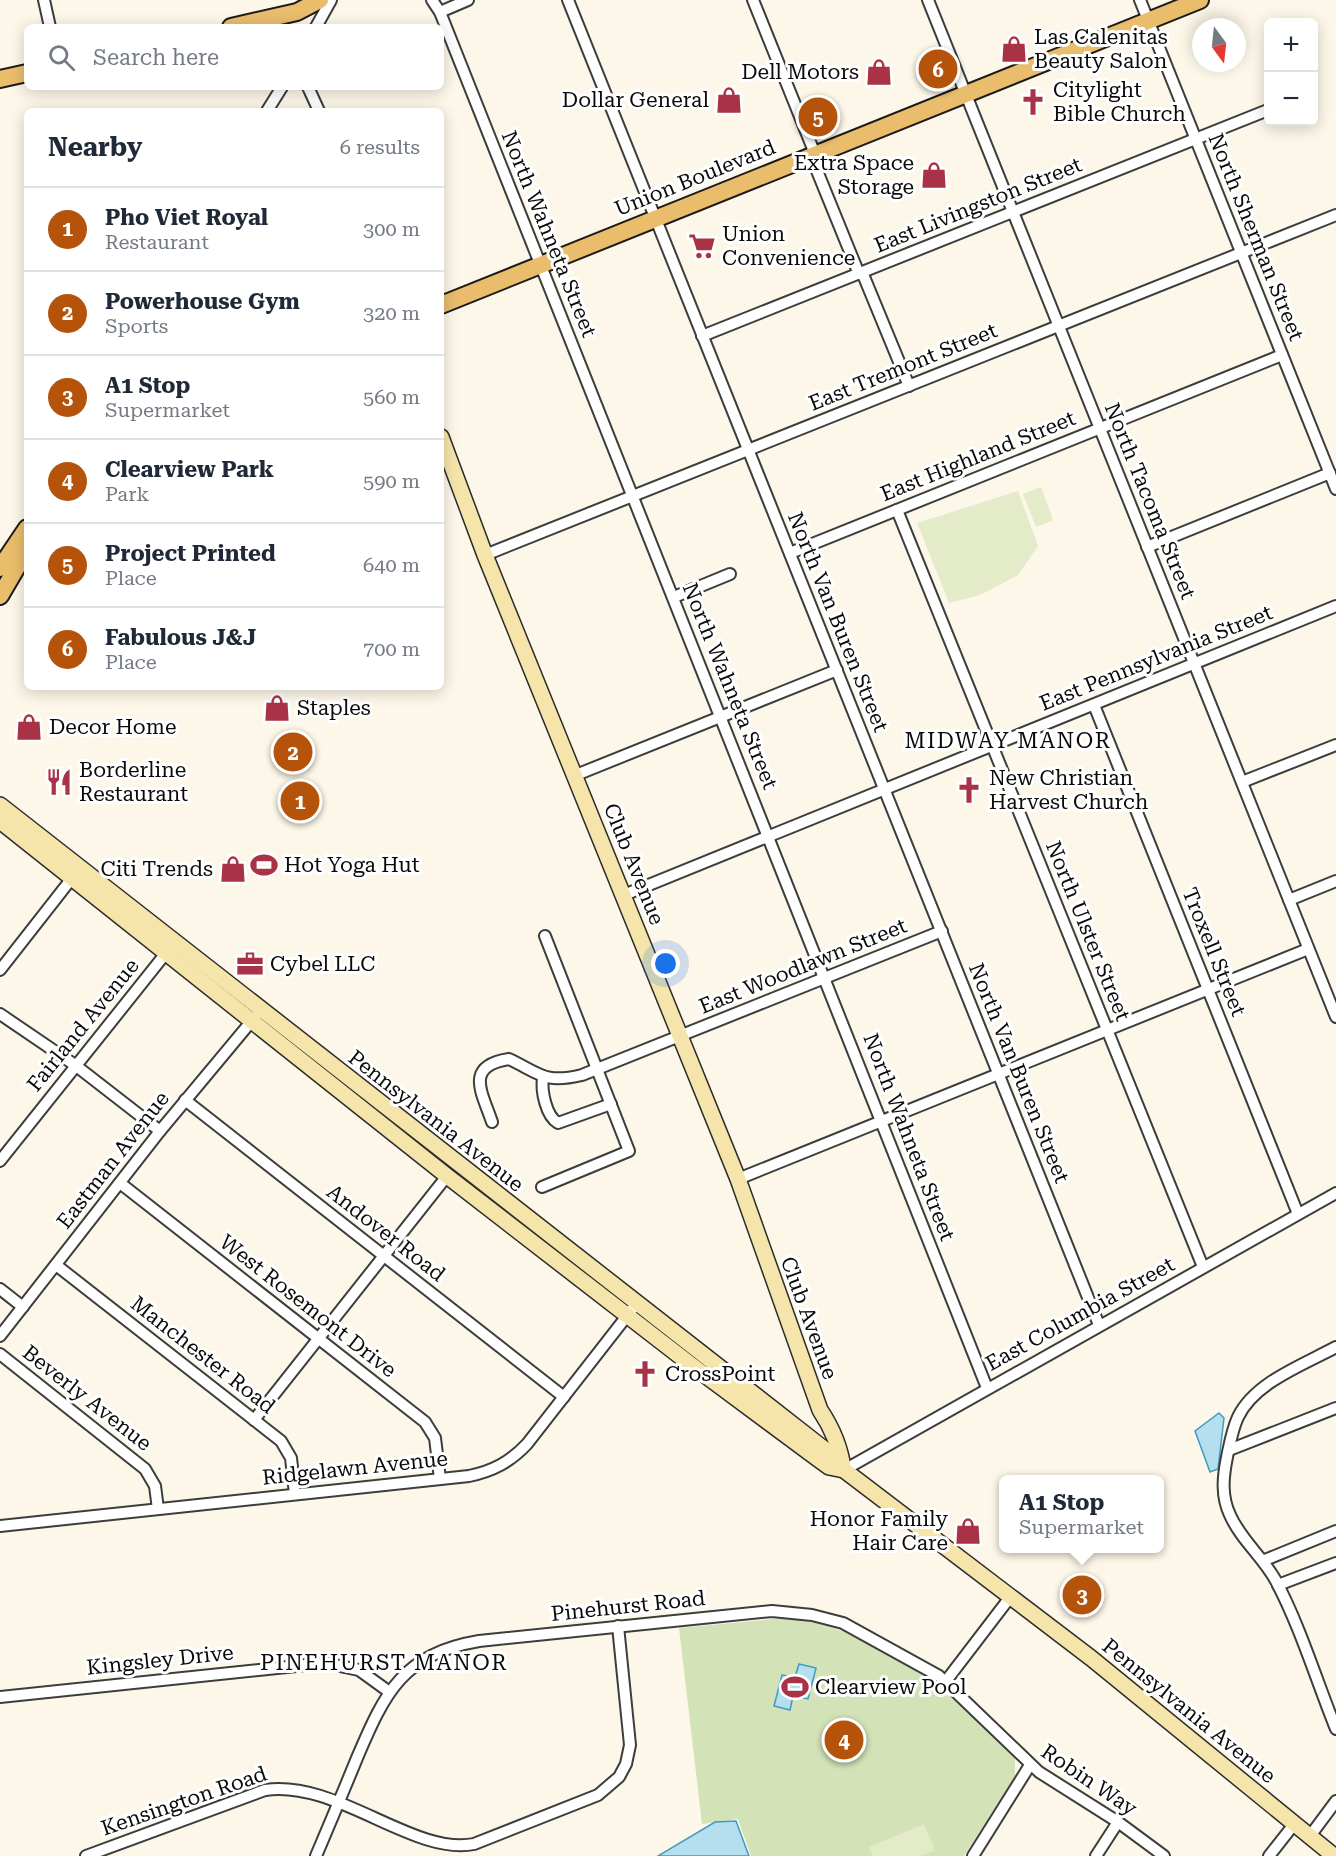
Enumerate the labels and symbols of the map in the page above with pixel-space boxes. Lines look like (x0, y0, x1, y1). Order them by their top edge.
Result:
north arrow (1192, 18, 1246, 72)
place label: Las Calenitas Beauty Salon (1034, 25, 1168, 73)
shop icon: Las Calenitas Beauty Salon (999, 34, 1029, 64)
pin: 6 (918, 46, 958, 92)
shop icon: Dell Motors (864, 57, 894, 87)
place label: Dell Motors (741, 60, 859, 84)
place label: Citylight Bible Church (1053, 78, 1186, 126)
shop icon: Dollar General (714, 85, 744, 115)
church icon: Citylight Bible Church (1018, 87, 1048, 117)
place label: Dollar General (562, 88, 709, 112)
pin: 5 (798, 94, 838, 140)
street label: North Wahneta Street (497, 127, 601, 341)
street label: North Sherman Street (1203, 130, 1309, 344)
street label: Union Boulevard (611, 135, 779, 221)
place label: Extra Space Storage (794, 151, 914, 199)
street label: East Livingston Street (871, 152, 1085, 258)
shop icon: Extra Space Storage (919, 160, 949, 190)
place label: Union Convenience (722, 222, 855, 270)
supermarket icon: Union Convenience (687, 231, 717, 261)
street label: East Tremont Street (805, 318, 1001, 416)
street label: North Tacoma Street (1100, 399, 1200, 603)
street label: East Highland Street (877, 406, 1079, 506)
street label: North Van Buren Street (783, 509, 893, 735)
street label: North Wahneta Street (678, 579, 782, 793)
street label: East Pennsylvania Street (1036, 600, 1276, 716)
shop icon: Staples (262, 693, 292, 723)
place label: Staples (297, 696, 371, 720)
shop icon: Decor Home (14, 712, 44, 742)
place label: Decor Home (49, 715, 176, 739)
district label: MIDWAY MANOR (905, 728, 1111, 753)
pin: 2 (274, 730, 312, 774)
place label: Borderline Restaurant (79, 758, 188, 806)
place label: New Christian Harvest Church (989, 766, 1149, 814)
restaurant icon: Borderline Restaurant (44, 767, 74, 797)
church icon: New Christian Harvest Church (954, 775, 984, 805)
pin: 1 (280, 778, 320, 824)
street label: Club Avenue (599, 800, 669, 928)
street label: North Ulster Street (1041, 838, 1135, 1025)
sports icon: Hot Yoga Hut (249, 850, 279, 880)
place label: Hot Yoga Hut (284, 853, 420, 877)
shop icon: Citi Trends (218, 854, 248, 884)
place label: Citi Trends (100, 857, 213, 881)
street label: Troxell Street (1177, 884, 1251, 1020)
street label: East Woodlawn Street (696, 913, 910, 1019)
office icon: Cybel LLC (235, 949, 265, 979)
your location (651, 949, 680, 978)
place label: Cybel LLC (270, 952, 375, 976)
street label: Fairland Avenue (22, 954, 144, 1096)
street label: North Van Buren Street (964, 960, 1074, 1186)
street label: North Wahneta Street (858, 1030, 960, 1244)
street label: Pennsylvania Avenue (344, 1045, 528, 1197)
street label: Eastman Avenue (52, 1087, 174, 1233)
street label: Andover Road (322, 1180, 450, 1287)
street label: West Rosemont Drive (215, 1230, 401, 1382)
street label: East Columbia Street (982, 1252, 1179, 1376)
street label: Club Avenue (776, 1253, 842, 1383)
street label: Manchester Road (126, 1291, 280, 1419)
street label: Beverly Avenue (18, 1340, 156, 1456)
church icon: CrossPoint (630, 1359, 660, 1389)
place label: CrossPoint (665, 1362, 776, 1386)
street label: Ridgelawn Avenue (261, 1446, 449, 1490)
place label: Honor Family Hair Care (810, 1507, 949, 1555)
shop icon: Honor Family Hair Care (953, 1516, 983, 1546)
pin: 3 (1062, 1572, 1102, 1618)
street label: Pinehurst Road (550, 1586, 707, 1626)
street label: Pennsylvania Avenue (1098, 1634, 1280, 1788)
street label: Kingsley Drive (85, 1640, 235, 1680)
district label: PINEHURST MANOR (260, 1650, 508, 1675)
sports icon: Clearview Pool (780, 1672, 810, 1702)
place label: Clearview Pool (815, 1675, 967, 1699)
pin: 4 (824, 1718, 864, 1762)
street label: Robin Way (1037, 1739, 1142, 1821)
street label: Kensington Road (98, 1761, 270, 1841)

